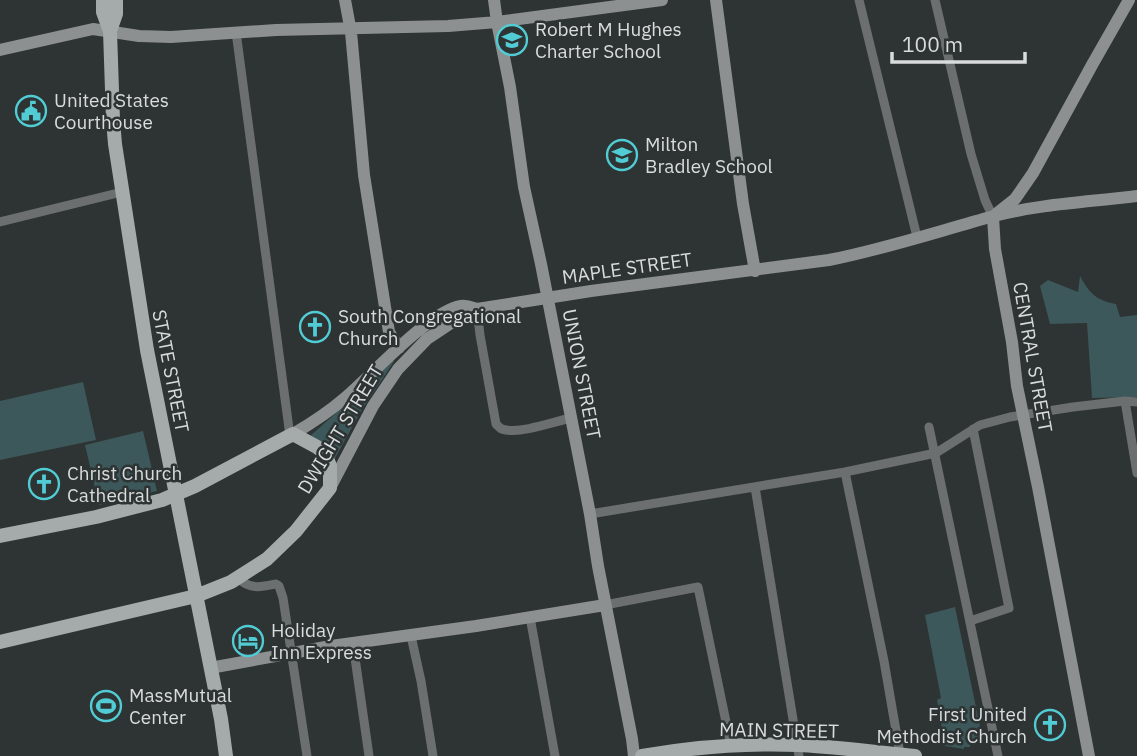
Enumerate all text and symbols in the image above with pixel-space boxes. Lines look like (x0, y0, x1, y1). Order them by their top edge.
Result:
place label: Robert M Hughes Charter School (535, 17, 682, 63)
scale bar (892, 21, 1025, 65)
school or university icon: Robert M Hughes Charter School (495, 23, 529, 57)
text: 100 m (902, 30, 963, 58)
place label: United States Courthouse (54, 88, 169, 134)
public building icon: United States Courthouse (14, 94, 48, 128)
place label: Milton Bradley School (645, 132, 773, 178)
school or university icon: Milton Bradley School (605, 138, 639, 172)
street label: MAPLE STREET (560, 247, 694, 289)
street label: CENTRAL STREET (1008, 280, 1058, 434)
place label: South Congregational Church (338, 304, 521, 350)
street label: UNION STREET (558, 307, 606, 441)
street label: STATE STREET (147, 308, 195, 435)
church icon: South Congregational Church (298, 310, 332, 344)
street label: DWIGHT STREET (292, 360, 388, 498)
place label: Christ Church Cathedral (67, 461, 182, 507)
church icon: Christ Church Cathedral (27, 467, 61, 501)
place label: Holiday Inn Express (271, 618, 372, 664)
hotel icon: Holiday Inn Express (231, 624, 265, 658)
place label: MassMutual Center (129, 683, 232, 729)
sports icon: MassMutual Center (89, 689, 123, 723)
place label: First United Methodist Church (876, 702, 1027, 748)
church icon: First United Methodist Church (1033, 708, 1067, 742)
street label: MAIN STREET (719, 717, 839, 743)

